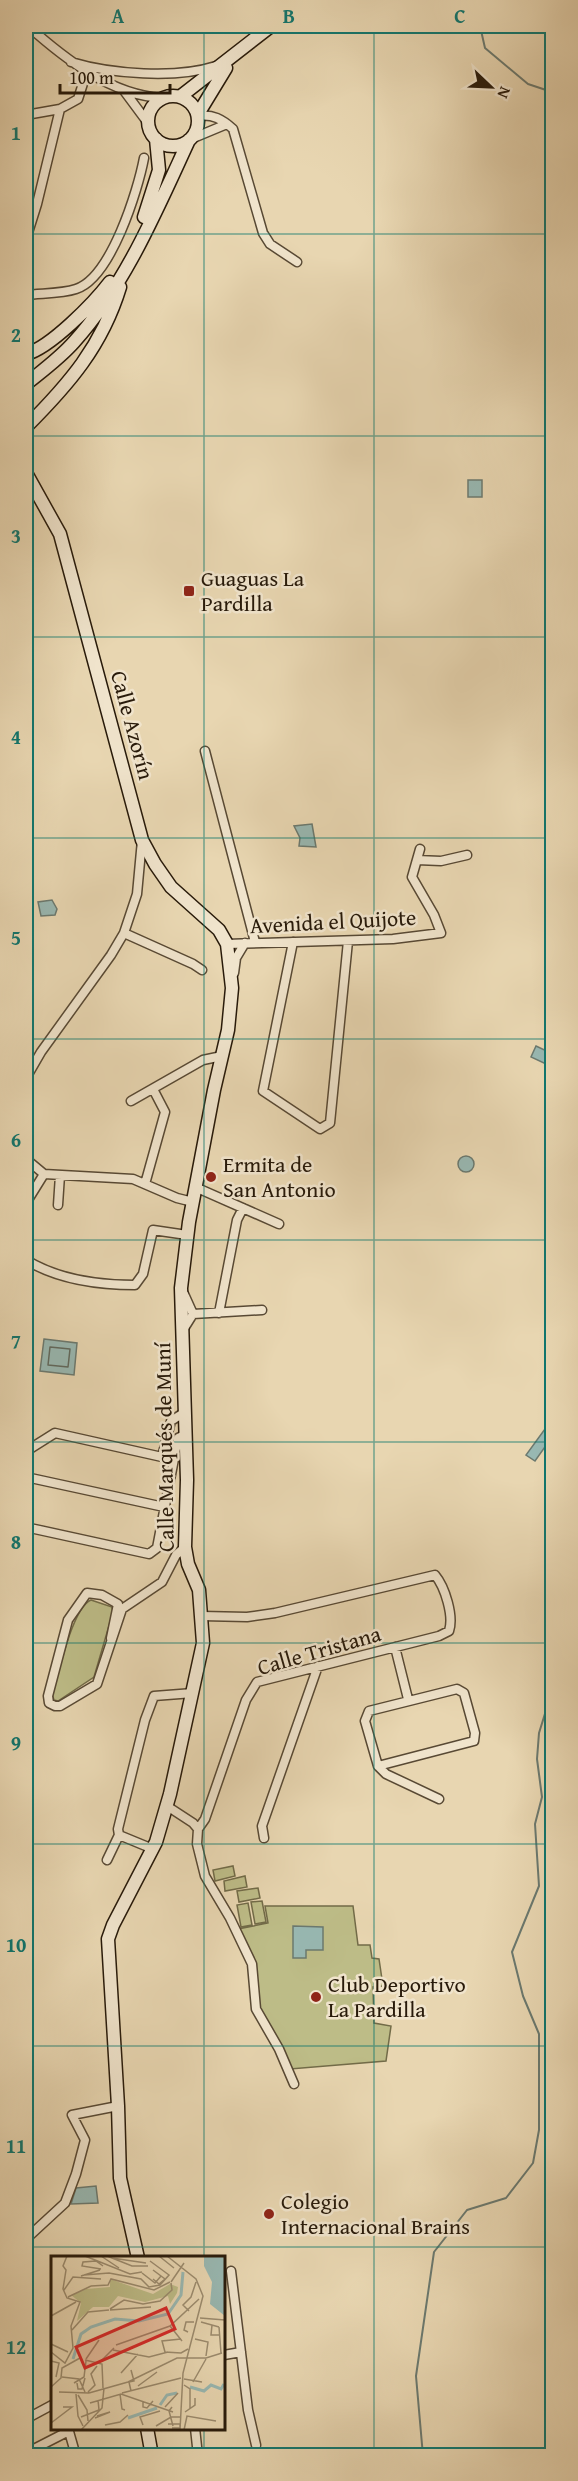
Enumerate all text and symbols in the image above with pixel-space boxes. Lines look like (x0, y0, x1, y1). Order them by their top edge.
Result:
text: A (112, 1, 125, 30)
text: B (283, 1, 295, 30)
text: C (454, 1, 466, 30)
scale bar (60, 57, 170, 95)
north arrow (461, 57, 521, 117)
text: 100 m (69, 64, 114, 91)
text: N (492, 83, 518, 103)
text: 1 (11, 118, 21, 147)
text: 2 (11, 320, 21, 349)
text: 3 (11, 521, 21, 550)
place label: Guaguas La Pardilla (201, 562, 305, 619)
marker: Guaguas La Pardilla (182, 584, 196, 598)
street label: Calle Azorín (103, 667, 163, 784)
text: 4 (11, 722, 21, 751)
street label: Avenida el Quijote (249, 901, 417, 941)
text: 5 (11, 923, 21, 952)
text: 6 (11, 1125, 21, 1154)
place label: Ermita de San Antonio (223, 1148, 336, 1205)
marker: Ermita de San Antonio (204, 1170, 218, 1184)
text: 7 (11, 1326, 21, 1355)
street label: Calle Marqués de Muní (146, 1341, 182, 1552)
text: 8 (11, 1527, 21, 1556)
street label: Calle Tristana (253, 1617, 385, 1683)
text: 9 (11, 1728, 21, 1757)
text: 10 (6, 1930, 26, 1959)
place label: Club Deportivo La Pardilla (328, 1968, 466, 2025)
marker: Club Deportivo La Pardilla (309, 1990, 323, 2004)
text: 11 (6, 2131, 26, 2160)
place label: Colegio Internacional Brains (281, 2185, 470, 2242)
marker: Colegio Internacional Brains (262, 2207, 276, 2221)
inset map (51, 2256, 225, 2430)
text: 12 (6, 2332, 26, 2361)

